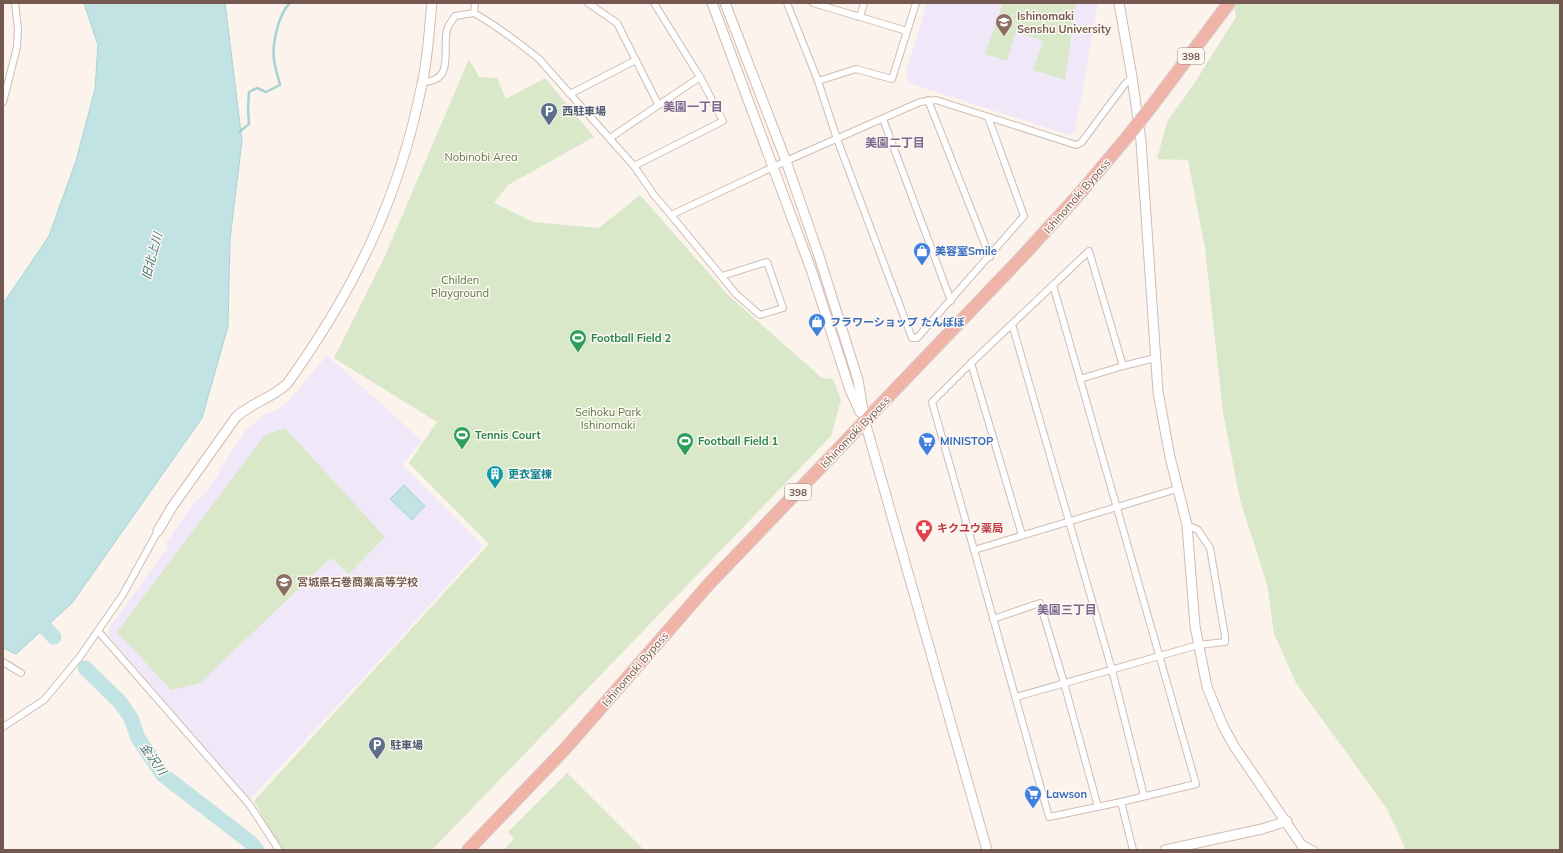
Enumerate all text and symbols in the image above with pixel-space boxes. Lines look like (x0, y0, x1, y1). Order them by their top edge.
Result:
place label: Ishinomaki Senshu University (1017, 9, 1111, 36)
school or university icon: Ishinomaki Senshu University (994, 12, 1014, 37)
road number: 398 (1178, 48, 1204, 64)
district label: 美園一丁目 (663, 99, 723, 114)
parking icon: 西駐車場 (539, 101, 559, 126)
place label: 西駐車場 (562, 104, 606, 118)
district label: 美園二丁目 (865, 135, 925, 150)
park label: Nobinobi Area (444, 150, 518, 164)
street label: Ishinomaki Bypass (1041, 156, 1113, 236)
water label: 旧北上川 (138, 229, 165, 281)
shop icon: 美容室Smile (912, 241, 932, 266)
place label: 美容室Smile (935, 244, 997, 258)
park label: Childen Playground (431, 273, 489, 300)
shop icon: フラワーショップ たんぽぽ (807, 312, 827, 337)
place label: フラワーショップ たんぽぽ (830, 315, 965, 329)
sports icon: Football Field 2 (568, 328, 588, 353)
place label: Football Field 2 (591, 331, 672, 345)
street label: Ishinomaki Bypass (817, 393, 893, 471)
park label: Seihoku Park Ishinomaki (575, 405, 641, 432)
sports icon: Tennis Court (452, 425, 472, 450)
place label: Tennis Court (475, 428, 541, 442)
sports icon: Football Field 1 (675, 431, 695, 456)
supermarket icon: MINISTOP (917, 431, 937, 456)
place label: Football Field 1 (698, 434, 779, 448)
place label: MINISTOP (940, 434, 993, 448)
building icon: 更衣室棟 (485, 464, 505, 489)
place label: 更衣室棟 (508, 467, 552, 481)
road number: 398 (785, 484, 811, 500)
pharmacy icon: キクユウ薬局 (914, 518, 934, 543)
place label: キクユウ薬局 (937, 521, 1003, 535)
school or university icon: 宮城県石巻商業高等学校 (274, 572, 294, 597)
place label: 宮城県石巻商業高等学校 (297, 575, 418, 589)
district label: 美園三丁目 (1037, 602, 1097, 617)
street label: Ishinomaki Bypass (599, 629, 671, 709)
parking icon: 駐車場 (367, 735, 387, 760)
place label: 駐車場 (390, 738, 423, 752)
water label: 金沢川 (137, 740, 171, 779)
supermarket icon: Lawson (1023, 784, 1043, 809)
place label: Lawson (1046, 787, 1087, 801)

